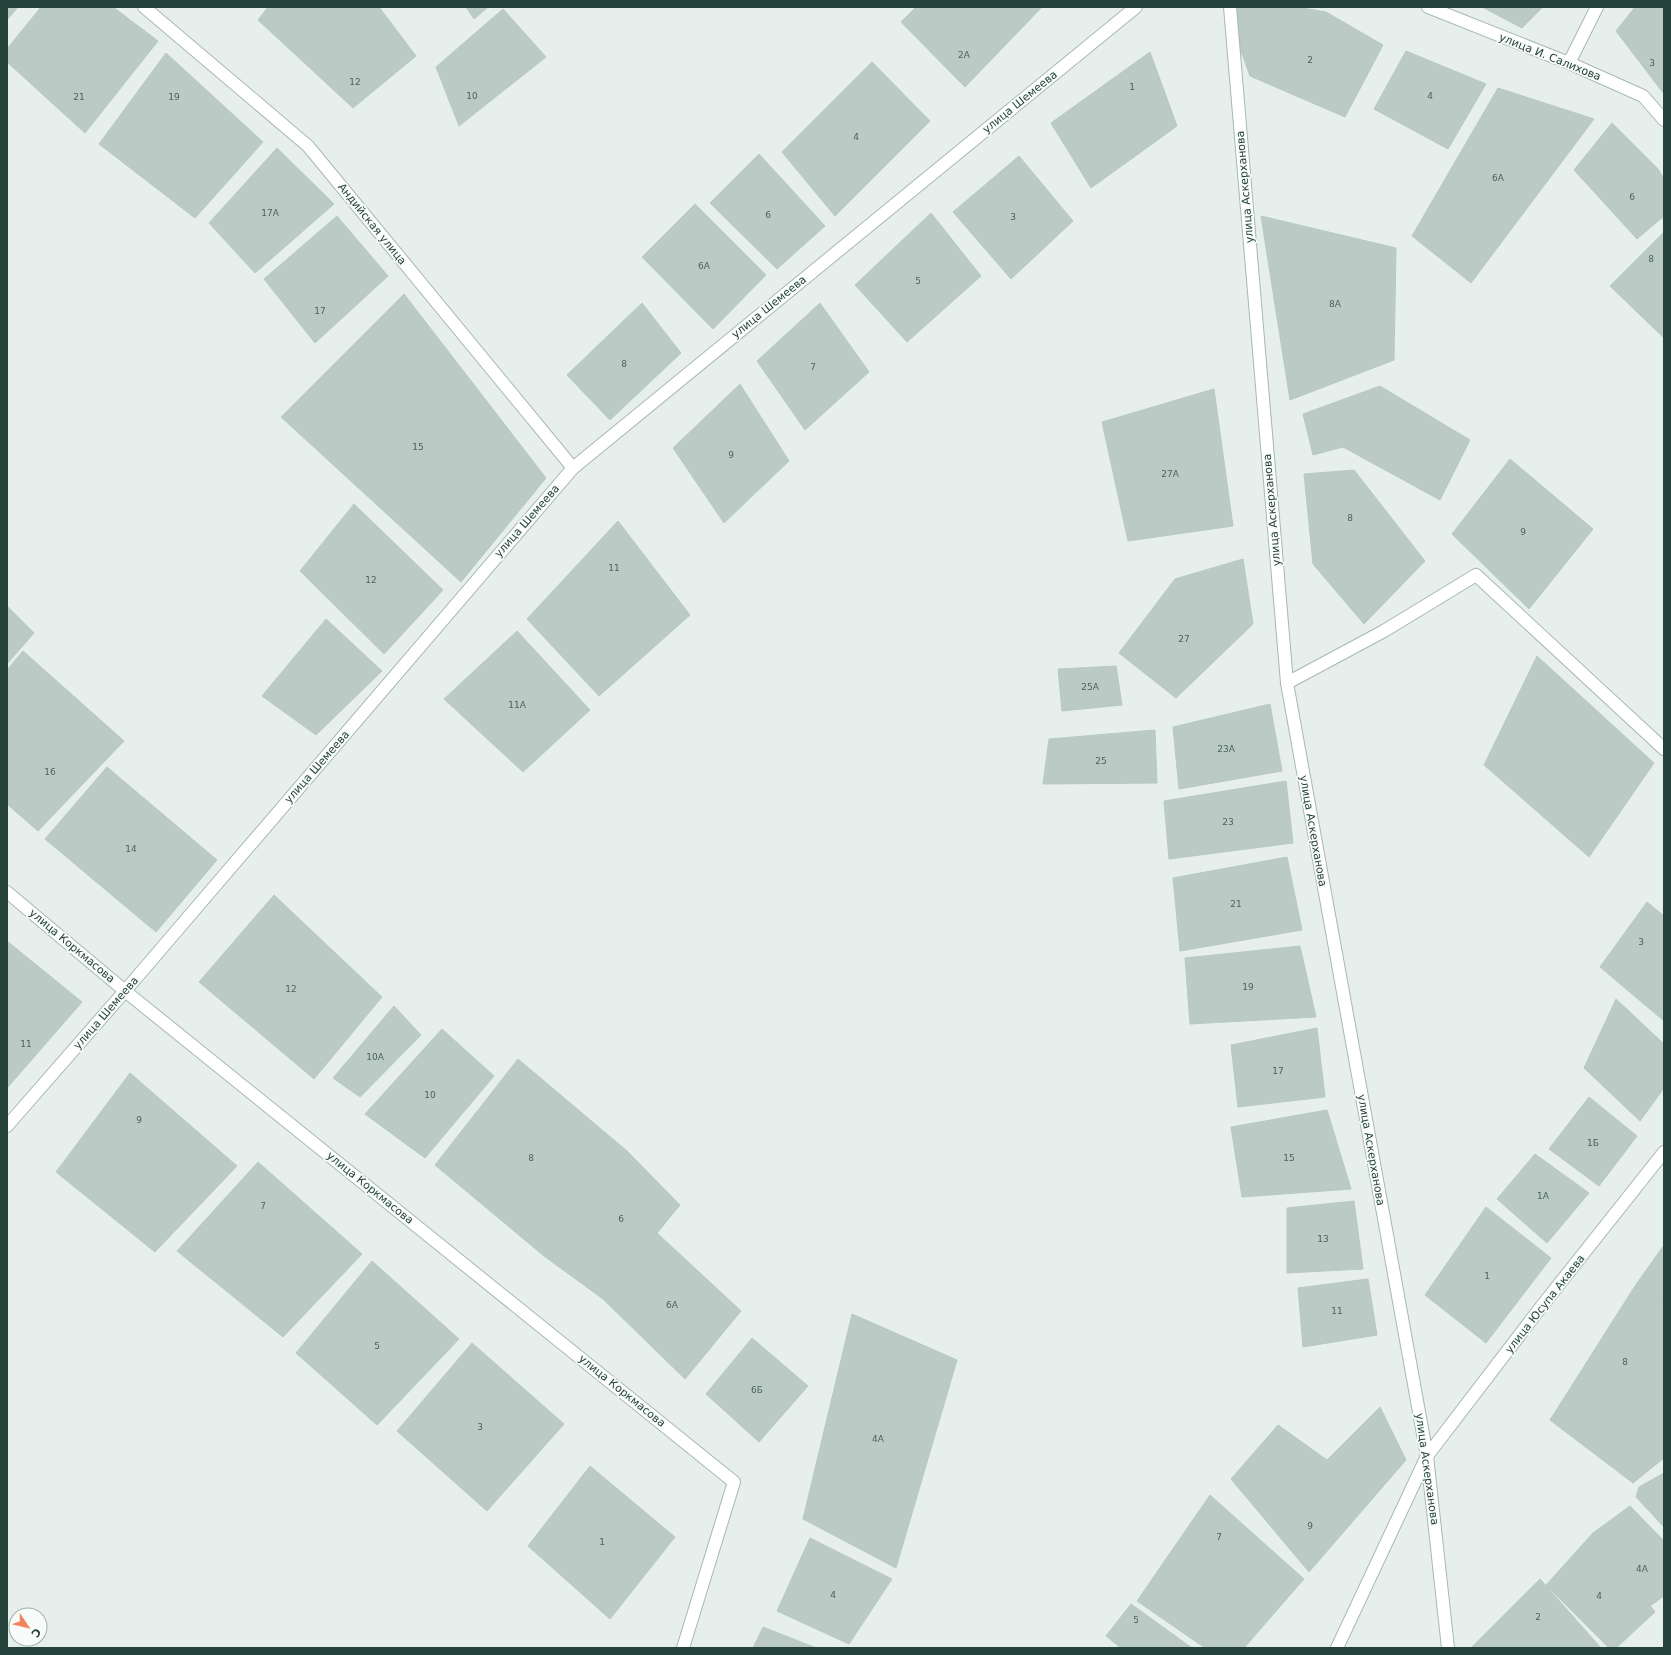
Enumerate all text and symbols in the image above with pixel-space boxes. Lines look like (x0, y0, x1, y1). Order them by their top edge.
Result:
street label: улица И. Салихова (1497, 31, 1603, 83)
house number: 2А (958, 50, 971, 60)
house number: 2 (1307, 55, 1313, 65)
house number: 3 (1649, 58, 1655, 68)
street label: улица Шемеева (980, 68, 1060, 136)
house number: 12 (349, 77, 361, 87)
house number: 1 (1129, 82, 1135, 92)
house number: 10 (466, 91, 478, 101)
house number: 4 (1427, 91, 1433, 101)
house number: 21 (73, 92, 85, 102)
house number: 19 (168, 92, 180, 102)
street label: улица Аскерханова (1234, 130, 1256, 244)
house number: 4 (853, 132, 859, 142)
house number: 6А (1492, 173, 1505, 183)
street label: Андийская улица (335, 181, 409, 267)
house number: 6 (1629, 192, 1635, 202)
house number: 17А (261, 208, 280, 218)
house number: 6 (765, 210, 771, 220)
house number: 3 (1010, 212, 1016, 222)
house number: 8 (1648, 254, 1654, 264)
house number: 6А (698, 261, 711, 271)
street label: улица Шемеева (729, 273, 809, 341)
house number: 5 (915, 276, 921, 286)
house number: 8А (1329, 299, 1342, 309)
house number: 17 (314, 306, 326, 316)
house number: 8 (621, 359, 627, 369)
house number: 7 (810, 362, 816, 372)
house number: 15 (412, 442, 424, 452)
house number: 9 (728, 450, 734, 460)
street label: улица Аскерханова (1261, 453, 1283, 567)
house number: 27А (1161, 469, 1180, 479)
street label: улица Шемеева (492, 482, 562, 560)
house number: 8 (1347, 513, 1353, 523)
house number: 9 (1520, 527, 1526, 537)
house number: 11 (608, 563, 620, 573)
house number: 12 (365, 575, 377, 585)
house number: 27 (1178, 634, 1190, 644)
house number: 25А (1081, 682, 1100, 692)
house number: 11А (508, 700, 527, 710)
street label: улица Шемеева (282, 728, 352, 806)
house number: 23А (1217, 744, 1236, 754)
house number: 25 (1095, 756, 1107, 766)
house number: 16 (44, 767, 56, 777)
street label: улица Аскерханова (1297, 774, 1329, 888)
house number: 23 (1222, 817, 1234, 827)
house number: 14 (125, 844, 137, 854)
house number: 21 (1230, 899, 1242, 909)
street label: улица Коркмасова (27, 906, 117, 986)
house number: 3 (1638, 937, 1644, 947)
street label: улица Шемеева (71, 974, 141, 1052)
house number: 19 (1242, 982, 1254, 992)
house number: 12 (285, 984, 297, 994)
house number: 11 (20, 1039, 32, 1049)
house number: 10А (366, 1052, 385, 1062)
house number: 17 (1272, 1066, 1284, 1076)
house number: 10 (424, 1090, 436, 1100)
street label: улица Аскерханова (1355, 1093, 1387, 1207)
house number: 9 (136, 1115, 142, 1125)
house number: 1Б (1587, 1138, 1599, 1148)
street label: улица Коркмасова (324, 1149, 416, 1227)
house number: 8 (528, 1153, 534, 1163)
house number: 15 (1283, 1153, 1295, 1163)
house number: 1А (1537, 1191, 1550, 1201)
house number: 7 (260, 1201, 266, 1211)
house number: 6 (618, 1214, 624, 1224)
house number: 13 (1317, 1234, 1329, 1244)
street label: улица Юсупа Акаева (1503, 1252, 1587, 1356)
house number: 1 (1484, 1271, 1490, 1281)
house number: 6А (666, 1300, 679, 1310)
house number: 11 (1331, 1306, 1343, 1316)
house number: 5 (374, 1341, 380, 1351)
street label: улица Коркмасова (576, 1352, 668, 1430)
house number: 8 (1622, 1357, 1628, 1367)
house number: 6Б (751, 1385, 763, 1395)
street label: улица Аскерханова (1413, 1412, 1441, 1526)
house number: 3 (477, 1422, 483, 1432)
house number: 4А (872, 1434, 885, 1444)
house number: 9 (1307, 1521, 1313, 1531)
house number: 7 (1216, 1532, 1222, 1542)
house number: 1 (599, 1537, 605, 1547)
house number: 4А (1636, 1564, 1649, 1574)
house number: 4 (830, 1590, 836, 1600)
house number: 4 (1596, 1591, 1602, 1601)
north arrow (8, 1607, 48, 1647)
house number: 2 (1535, 1612, 1541, 1622)
house number: 5 (1133, 1615, 1139, 1625)
text: С (28, 1625, 43, 1639)

